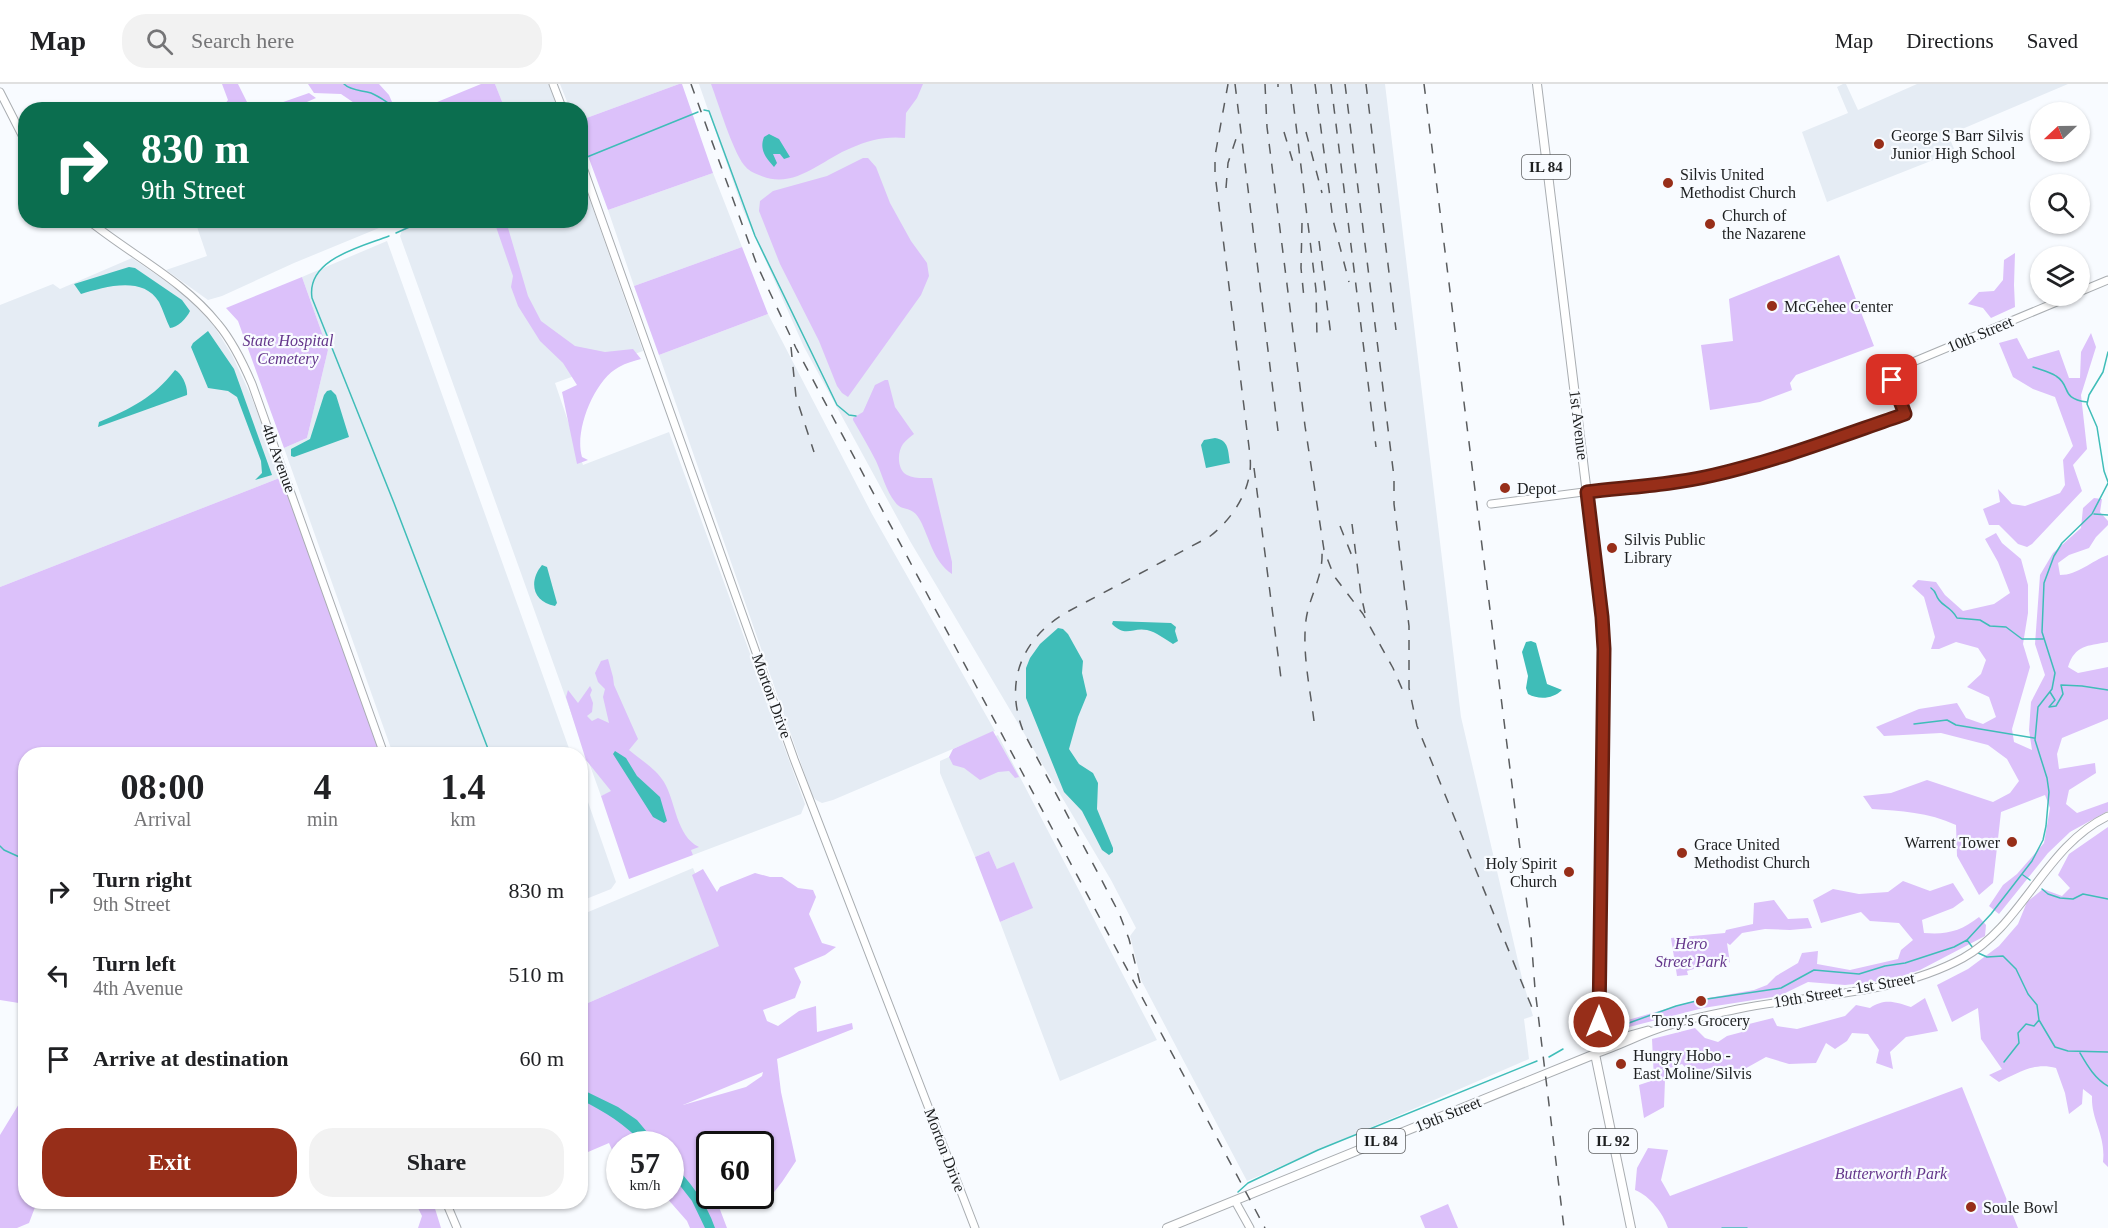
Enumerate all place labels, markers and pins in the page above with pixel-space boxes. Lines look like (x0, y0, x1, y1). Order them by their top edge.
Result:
place label: George S Barr Silvis Junior High School (1891, 127, 2024, 163)
marker: George S Barr Silvis Junior High School (1872, 137, 1886, 151)
place label: Silvis United Methodist Church (1680, 166, 1796, 201)
marker: Silvis United Methodist Church (1661, 176, 1675, 190)
place label: Church of the Nazarene (1722, 207, 1806, 242)
marker: Church of the Nazarene (1703, 217, 1717, 231)
place label: McGehee Center (1784, 298, 1894, 315)
marker: McGehee Center (1765, 299, 1779, 313)
pin (1866, 354, 1917, 405)
place label: Depot (1517, 480, 1557, 498)
marker: Depot (1498, 481, 1512, 495)
place label: Silvis Public Library (1624, 531, 1705, 567)
marker: Silvis Public Library (1605, 541, 1619, 555)
place label: Warrent Tower (1905, 834, 2001, 851)
marker: Warrent Tower (2005, 835, 2019, 849)
place label: Grace United Methodist Church (1694, 836, 1810, 871)
marker: Grace United Methodist Church (1675, 846, 1689, 860)
place label: Holy Spirit Church (1485, 855, 1558, 890)
marker: Holy Spirit Church (1562, 865, 1576, 879)
marker: Tony's Grocery (1694, 994, 1708, 1008)
place label: Tony's Grocery (1652, 1012, 1750, 1030)
place label: Hungry Hobo - East Moline/Silvis (1633, 1047, 1752, 1082)
marker: Hungry Hobo - East Moline/Silvis (1614, 1057, 1628, 1071)
place label: Soule Bowl (1983, 1199, 2059, 1216)
marker: Soule Bowl (1964, 1200, 1978, 1214)

